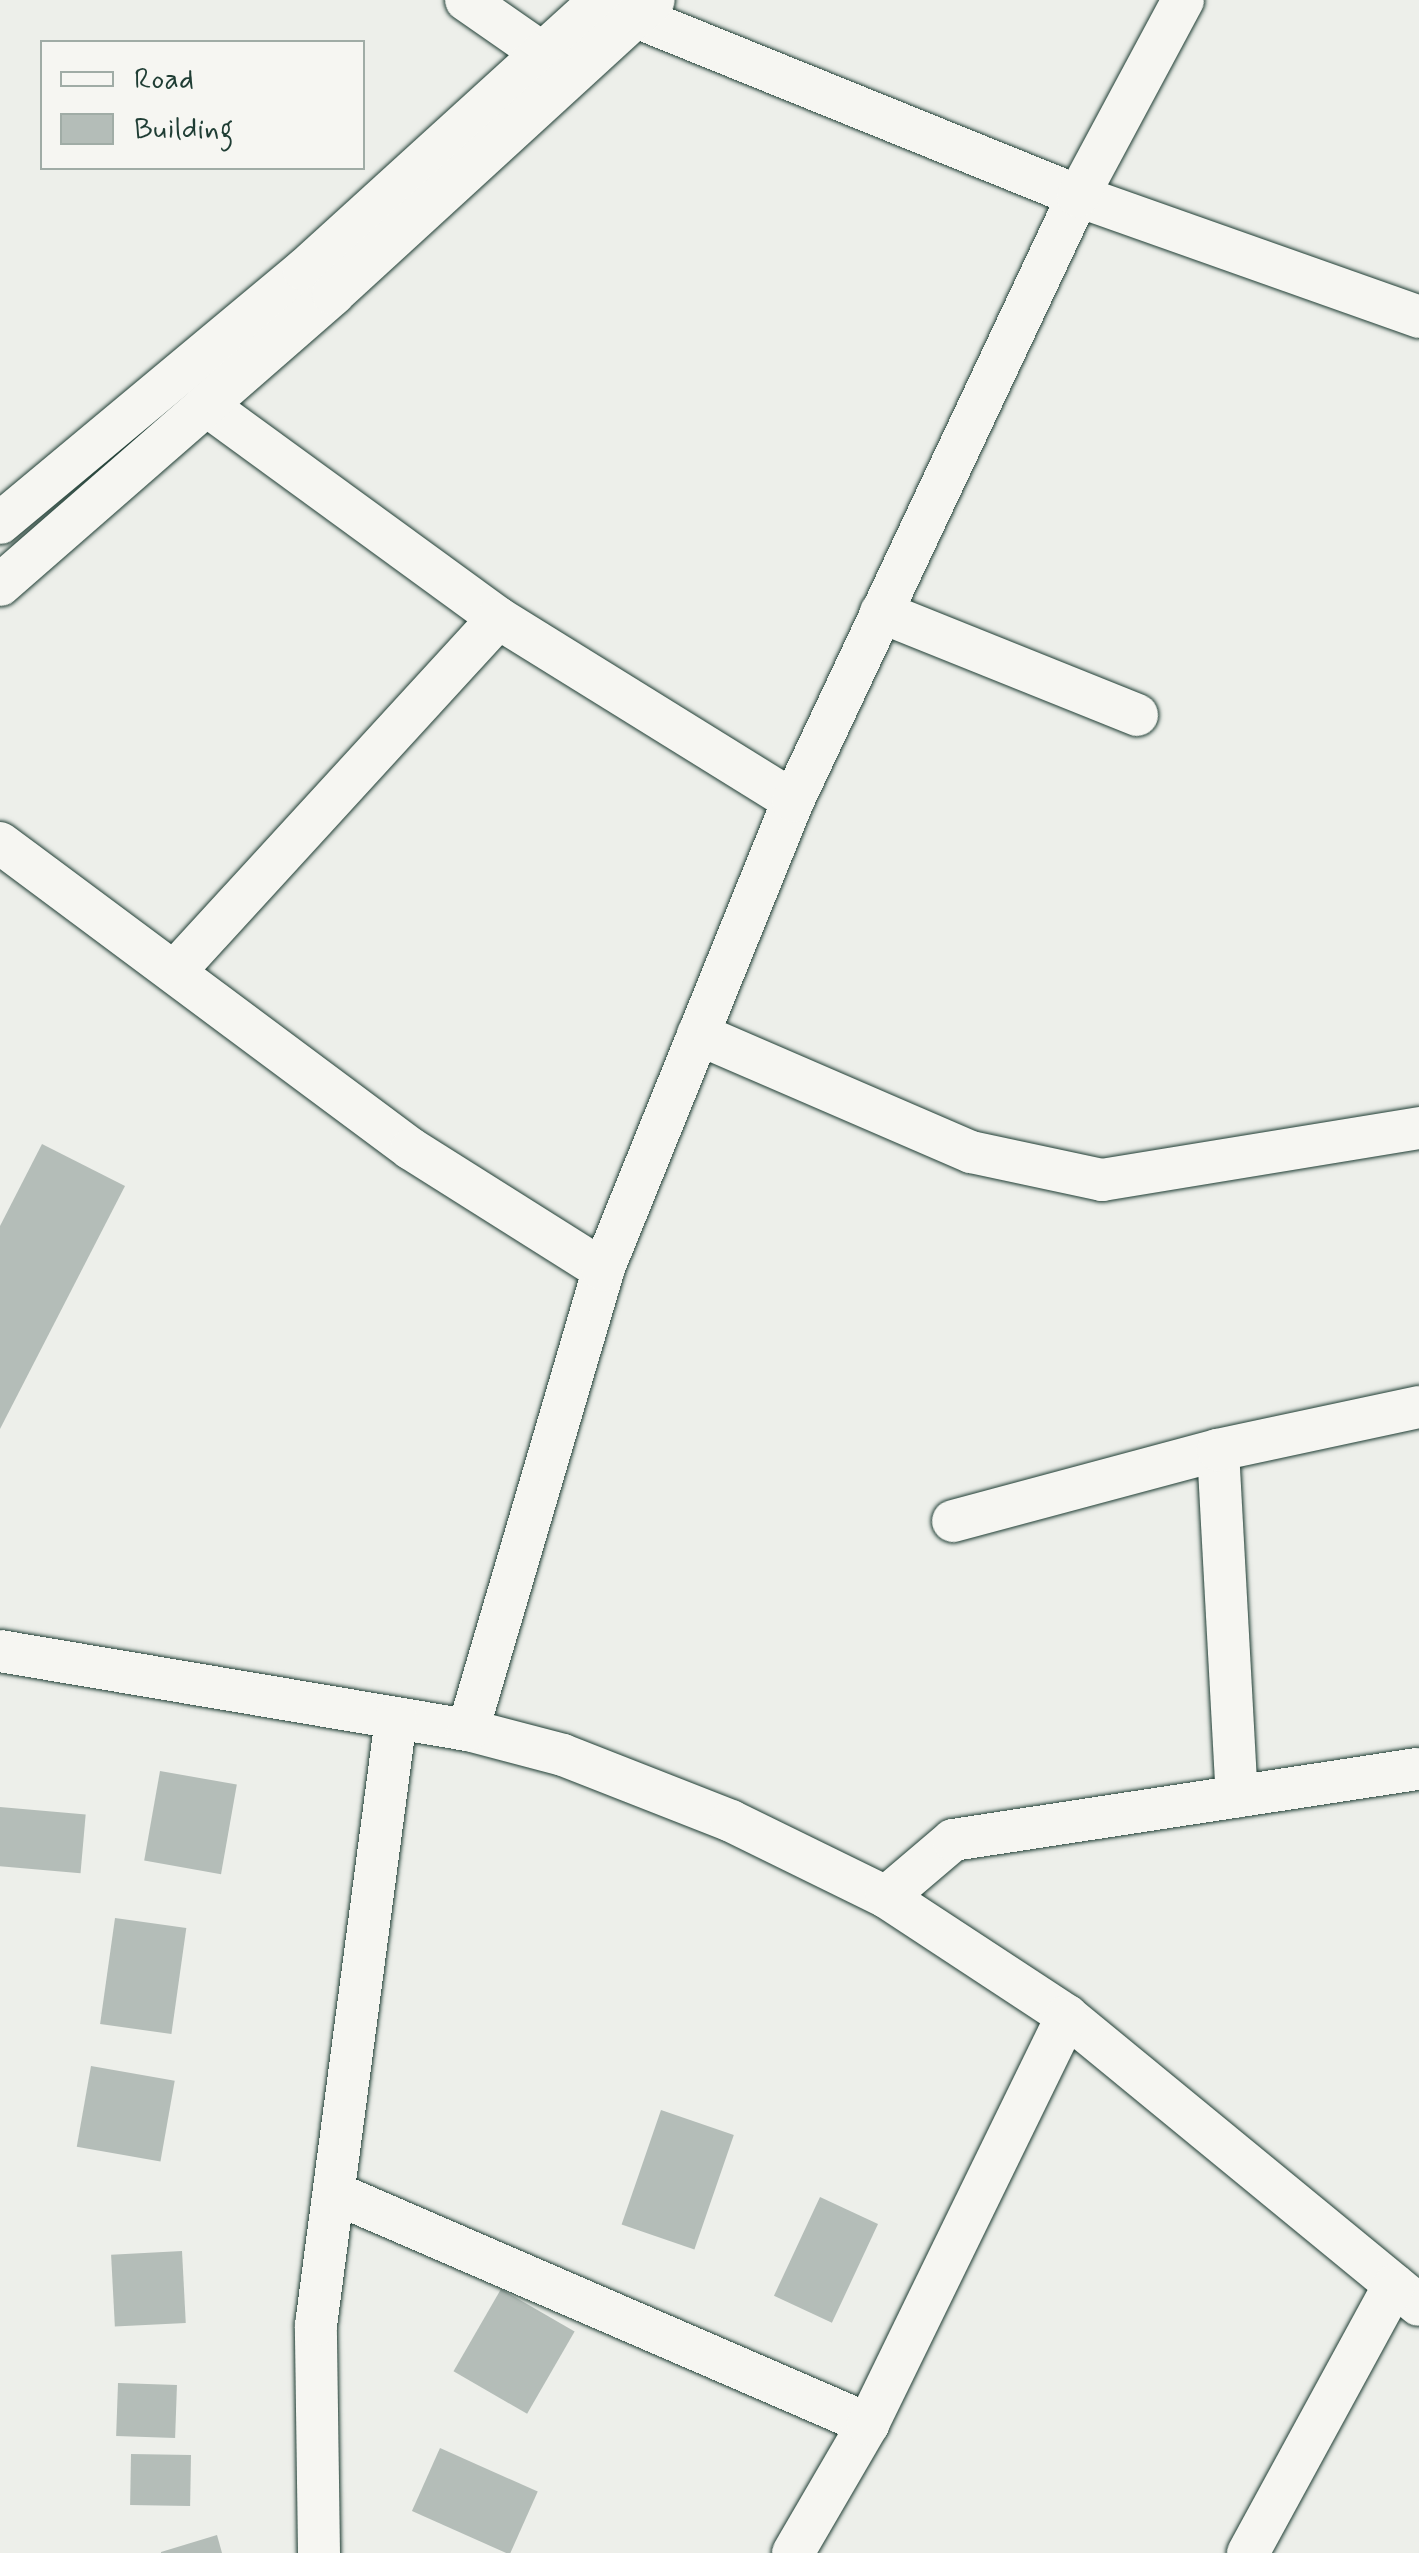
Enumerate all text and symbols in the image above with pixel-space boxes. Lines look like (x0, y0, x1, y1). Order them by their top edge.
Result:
legend (40, 40, 365, 170)
text: Road (134, 60, 194, 99)
text: Building (134, 110, 233, 149)

